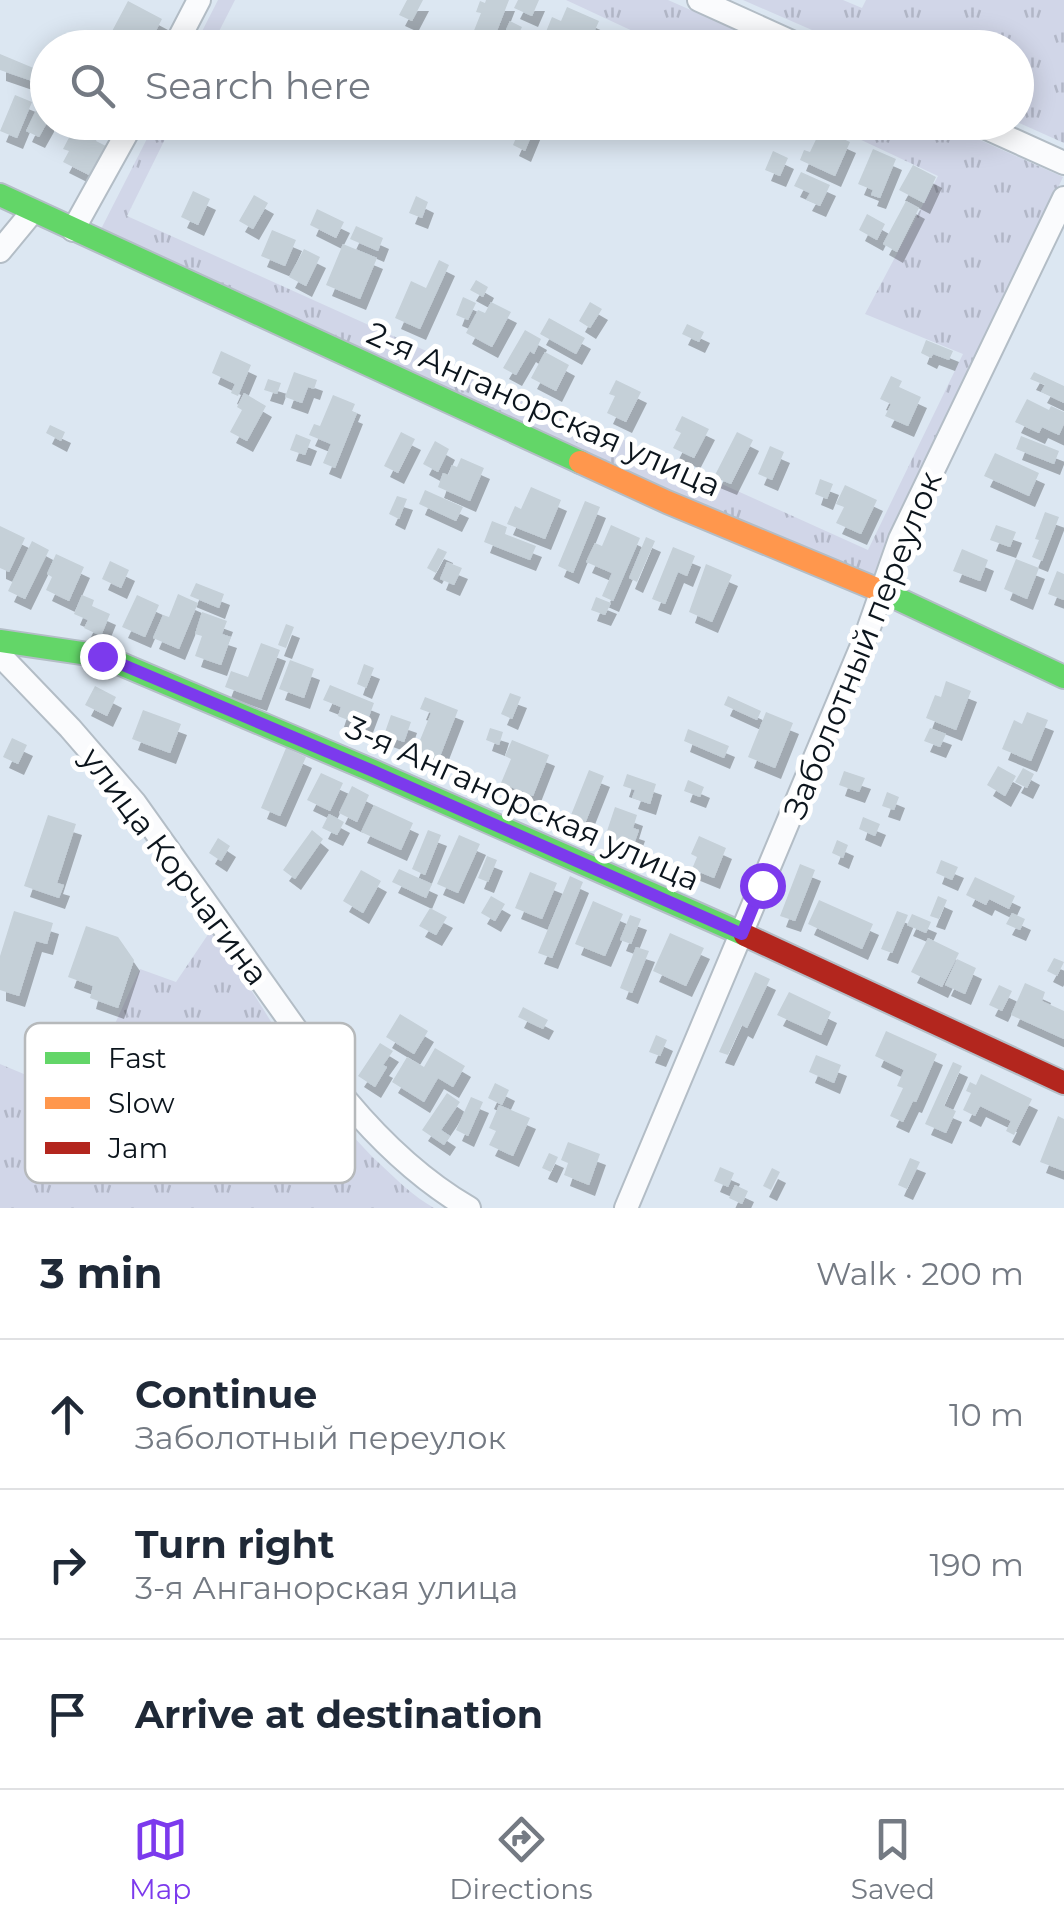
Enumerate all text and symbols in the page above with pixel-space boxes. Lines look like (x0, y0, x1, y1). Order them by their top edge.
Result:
search box (30, 30, 1034, 140)
icon: search (65, 58, 120, 113)
text: Search here (145, 62, 371, 109)
street label: 2-я Анганорская улица (361, 313, 727, 505)
street label: Заболотный переулок (774, 465, 950, 824)
route end (80, 634, 126, 680)
street label: 3-я Анганорская улица (340, 707, 706, 899)
street label: улица Корчагина (72, 739, 277, 992)
route start (740, 863, 786, 909)
legend (25, 1023, 355, 1183)
text: Fast (108, 1041, 167, 1075)
text: Slow (108, 1086, 175, 1120)
text: Jam (107, 1131, 168, 1165)
text: 3 min (40, 1247, 162, 1299)
text: Walk · 200 m (816, 1254, 1024, 1293)
text: Continue (135, 1371, 317, 1418)
icon: ahead (40, 1387, 95, 1442)
text: 10 m (949, 1395, 1024, 1434)
text: Заболотный переулок (135, 1418, 506, 1457)
text: Turn right (135, 1521, 334, 1568)
icon: right (40, 1537, 95, 1592)
text: 190 m (929, 1545, 1024, 1584)
text: 3-я Анганорская улица (135, 1568, 518, 1607)
icon: arrive (40, 1687, 95, 1742)
text: Arrive at destination (135, 1691, 543, 1738)
tab: Map (129, 1812, 191, 1906)
tab: Directions (449, 1812, 593, 1906)
tab: Saved (851, 1812, 935, 1906)

